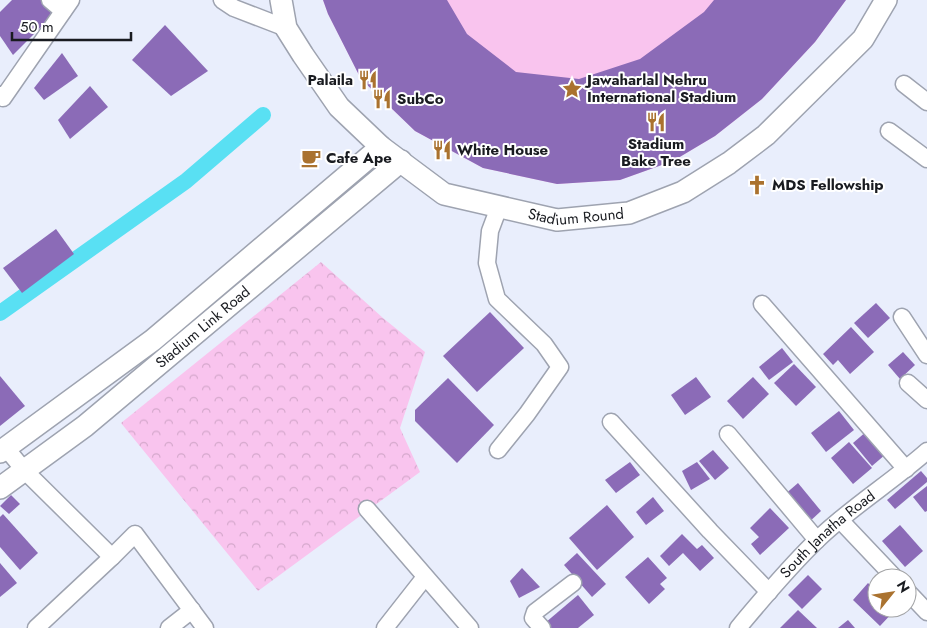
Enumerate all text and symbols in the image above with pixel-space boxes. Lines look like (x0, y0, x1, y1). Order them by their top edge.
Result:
scale bar (12, 10, 131, 42)
text: 50 m (20, 16, 54, 38)
place label: Palaila (308, 69, 353, 91)
restaurant icon: Palaila (357, 69, 379, 91)
place label: Jawaharlal Nehru International Stadium (584, 69, 736, 108)
place icon: Jawaharlal Nehru International Stadium (561, 78, 583, 100)
restaurant icon: SubCo (371, 88, 393, 110)
place label: SubCo (397, 88, 444, 110)
restaurant icon: Stadium Bake Tree (645, 111, 667, 133)
place label: Stadium Bake Tree (621, 133, 691, 172)
restaurant icon: White House (431, 139, 453, 161)
place label: White House (457, 139, 549, 161)
cafe icon: Cafe Ape (300, 147, 322, 169)
place label: Cafe Ape (326, 147, 392, 169)
church icon: MDS Fellowship (746, 174, 768, 196)
place label: MDS Fellowship (772, 174, 884, 196)
street label: Stadium Round (526, 203, 625, 231)
street label: Stadium Link Road (151, 281, 255, 373)
street label: South Janatha Road (775, 485, 880, 583)
north arrow (867, 568, 917, 618)
text: N (892, 577, 915, 596)

